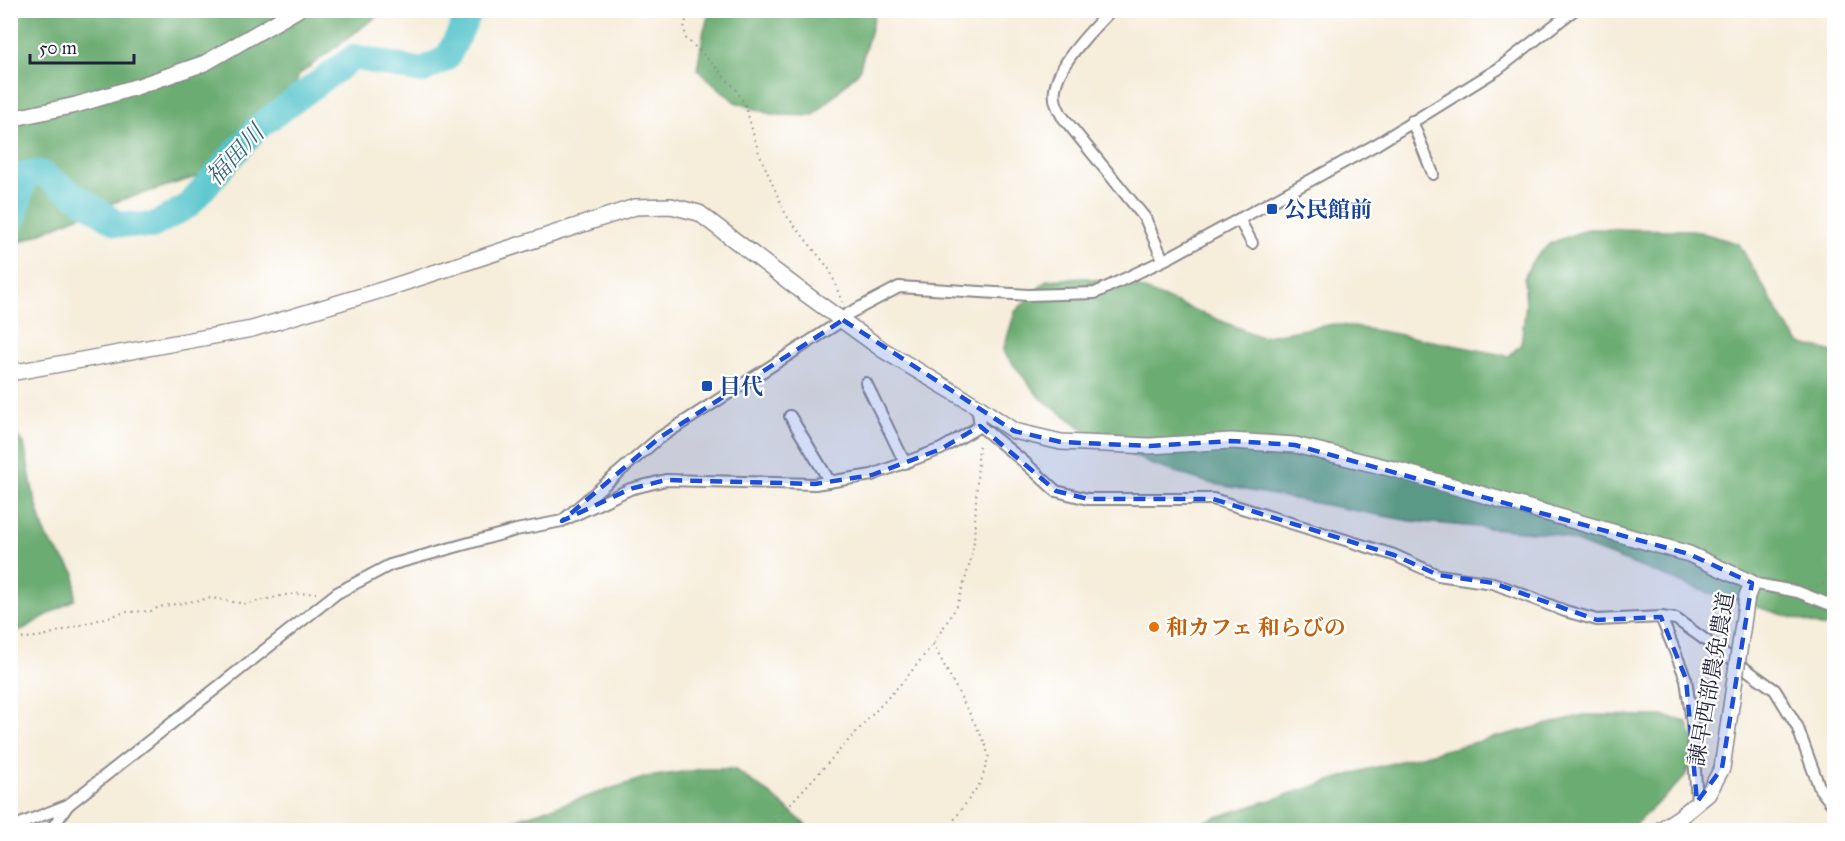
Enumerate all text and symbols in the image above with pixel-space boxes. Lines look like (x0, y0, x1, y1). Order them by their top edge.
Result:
scale bar (30, 27, 134, 65)
text: 50 m (39, 37, 77, 59)
water label: 福田川 (199, 116, 273, 192)
place label: 公民館前 (1284, 196, 1372, 223)
marker: 公民館前 (1265, 202, 1279, 216)
place label: 目代 (719, 373, 763, 400)
marker: 目代 (700, 379, 714, 393)
street label: 諫早西部農免農道 (1682, 590, 1740, 768)
place label: 和カフェ 和らびの (1166, 614, 1346, 641)
marker: 和カフェ 和らびの (1147, 620, 1161, 634)

